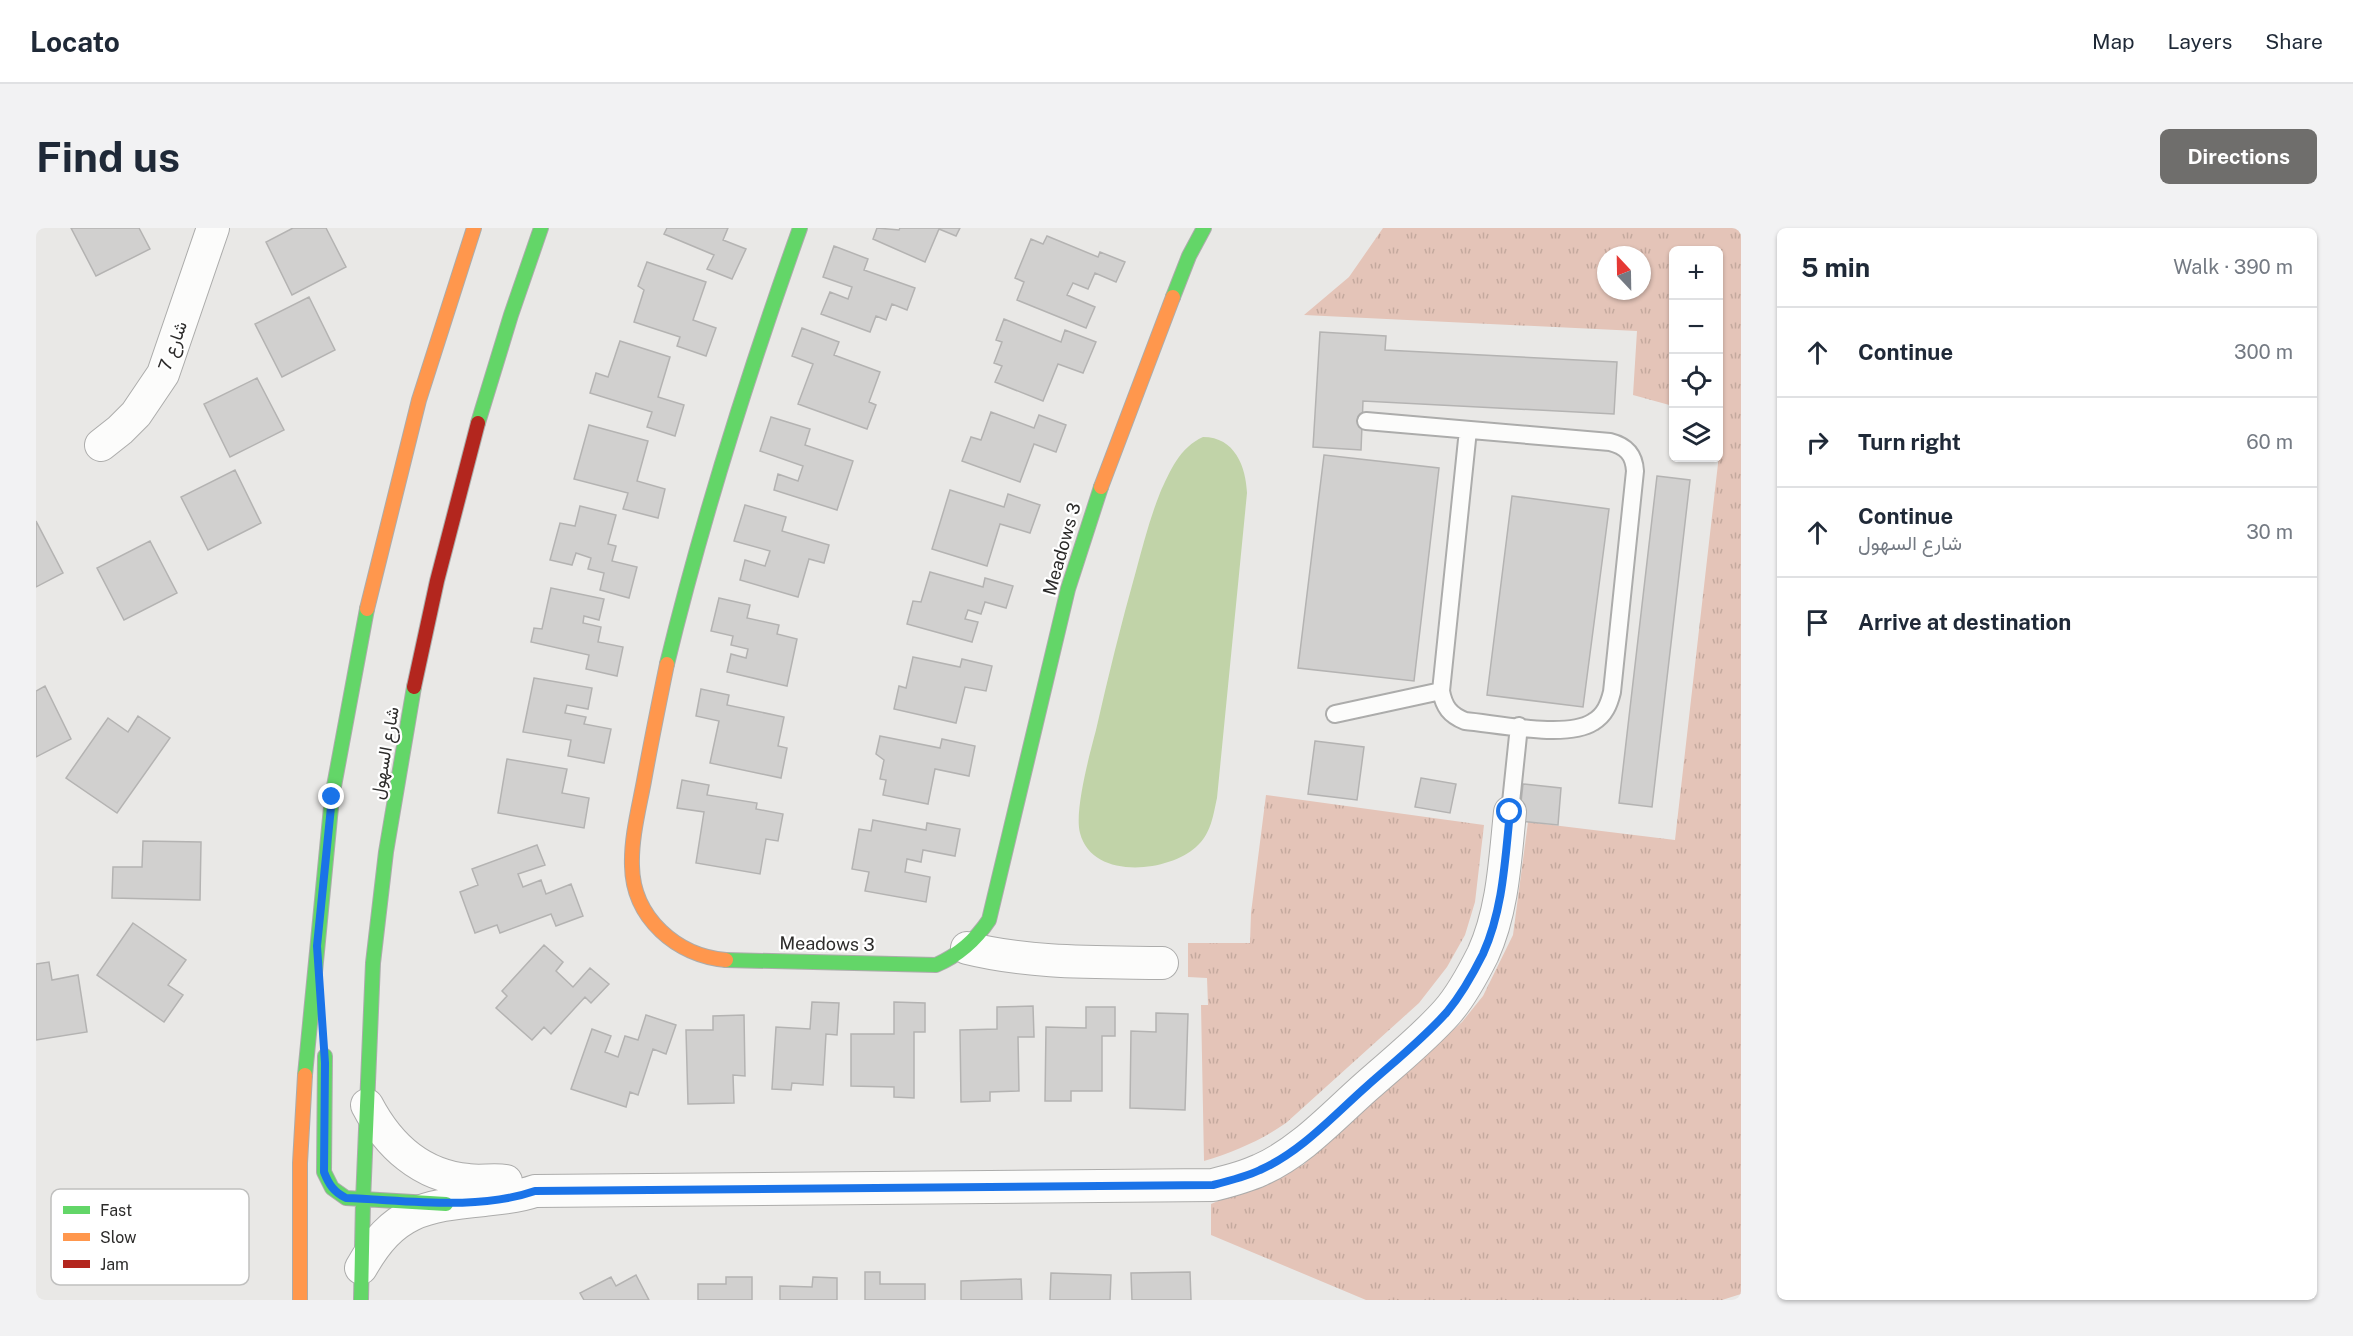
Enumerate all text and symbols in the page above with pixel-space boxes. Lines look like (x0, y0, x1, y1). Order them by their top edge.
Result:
text: Locato (30, 25, 120, 58)
text: Map (2092, 29, 2135, 54)
text: Layers (2168, 29, 2232, 54)
text: Share (2265, 29, 2323, 54)
button: Directions (2160, 129, 2317, 184)
text: Find us (36, 132, 180, 181)
north arrow (1597, 246, 1651, 300)
map controls (1669, 246, 1723, 462)
button: + (1669, 246, 1723, 300)
text: 5 min (1801, 252, 1870, 283)
text: Walk · 390 m (2173, 255, 2293, 279)
button: − (1669, 300, 1723, 354)
street label: شارع 7 (154, 318, 193, 374)
icon: ahead (1801, 336, 1834, 369)
text: Continue (1858, 339, 1953, 365)
text: 300 m (2234, 340, 2293, 364)
button: locate (1669, 354, 1723, 408)
button: layers (1669, 408, 1723, 462)
icon: right (1801, 426, 1834, 459)
text: Turn right (1858, 429, 1961, 455)
text: 60 m (2246, 430, 2293, 454)
street label: Meadows 3 (1038, 500, 1085, 598)
text: Continue (1858, 503, 1953, 529)
icon: ahead (1801, 516, 1834, 549)
text: 30 m (2246, 520, 2293, 544)
text: شارع السهول (1858, 531, 1962, 555)
icon: arrive (1801, 606, 1834, 639)
text: Arrive at destination (1858, 609, 2071, 635)
street label: شارع السهول (366, 705, 405, 801)
route end (318, 783, 344, 809)
route start (1496, 798, 1522, 824)
street label: Meadows 3 (779, 932, 875, 955)
legend (51, 1189, 249, 1285)
text: Fast (100, 1201, 132, 1220)
text: Slow (100, 1228, 137, 1247)
text: Jam (100, 1255, 129, 1274)

